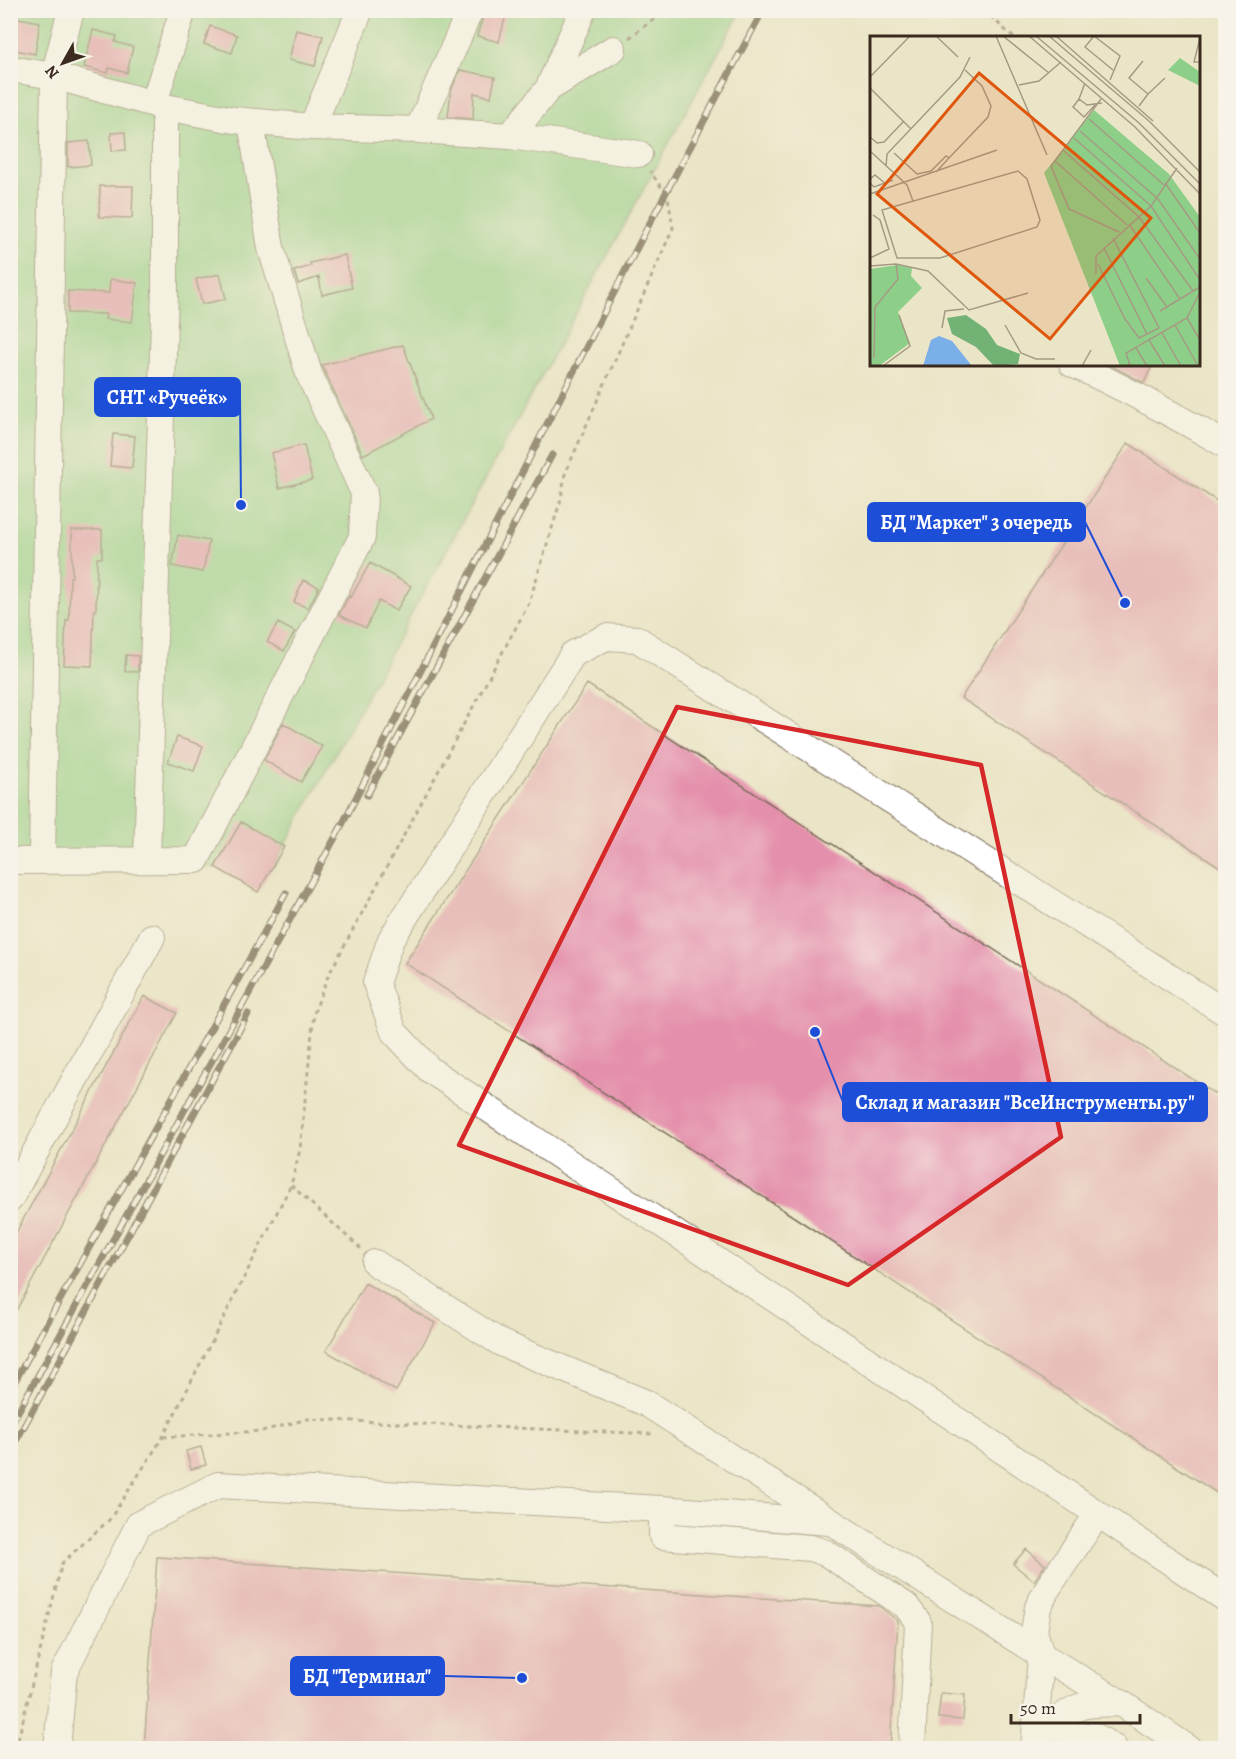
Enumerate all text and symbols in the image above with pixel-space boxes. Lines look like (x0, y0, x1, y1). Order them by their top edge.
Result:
north arrow (33, 33, 93, 93)
inset map (870, 36, 1200, 366)
text: N (40, 60, 64, 84)
callout: СНТ «Ручеёк» (95, 378, 240, 416)
text: СНТ «Ручеёк» (107, 384, 227, 411)
callout: БД "Маркет" 3 очередь (868, 503, 1085, 541)
text: БД "Маркет" 3 очередь (880, 509, 1072, 536)
callout: Склад и магазин "ВсеИнструменты.ру" (843, 1083, 1207, 1121)
text: Склад и магазин "ВсеИнструменты.ру" (855, 1089, 1195, 1116)
callout: БД "Терминал" (291, 1657, 444, 1695)
text: БД "Терминал" (303, 1663, 431, 1690)
scale bar (1011, 1687, 1140, 1725)
text: 50 m (1020, 1696, 1056, 1720)

